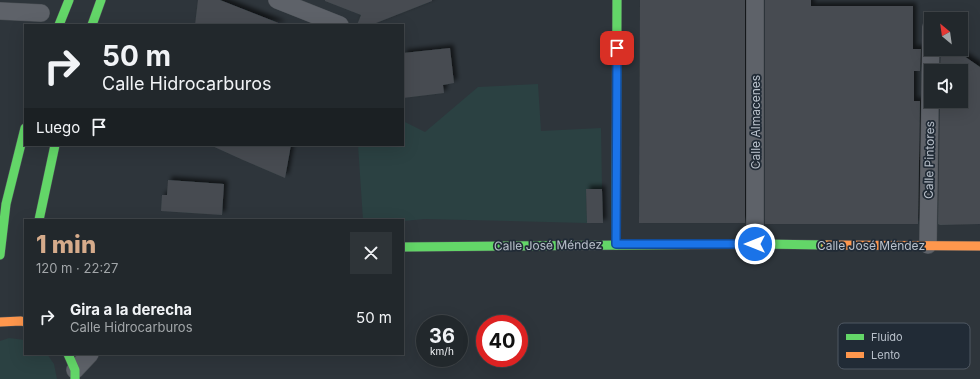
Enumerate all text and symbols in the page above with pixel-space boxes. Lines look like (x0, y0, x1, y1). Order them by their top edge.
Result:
north arrow (924, 12, 968, 56)
map controls (924, 12, 968, 108)
pin (600, 31, 634, 65)
icon: arrive (606, 37, 628, 59)
text: 50 m (102, 39, 171, 73)
icon: right (36, 40, 88, 92)
button: sound (924, 64, 968, 108)
text: Calle Hidrocarburos (102, 73, 272, 94)
street label: Calle Almacenes (748, 75, 763, 169)
icon: arrive (88, 116, 110, 138)
text: Luego (36, 118, 80, 137)
street label: Calle Pintores (921, 121, 937, 199)
position arrow (734, 223, 776, 265)
text: 1 min (36, 230, 96, 259)
button: close (350, 232, 392, 274)
street label: Calle José Méndez (494, 237, 602, 253)
street label: Calle José Méndez (817, 238, 925, 253)
text: 120 m · 22:27 (36, 260, 118, 276)
text: Gira a la derecha (70, 300, 192, 319)
icon: right (36, 306, 58, 328)
text: 50 m (356, 308, 392, 327)
speed limit sign: 40 (476, 315, 528, 367)
text: Calle Hidrocarburos (70, 319, 193, 335)
legend (838, 323, 970, 369)
text: 36 (429, 324, 455, 348)
text: Fluido (871, 330, 903, 344)
text: km/h (430, 345, 454, 357)
text: Lento (871, 348, 901, 362)

